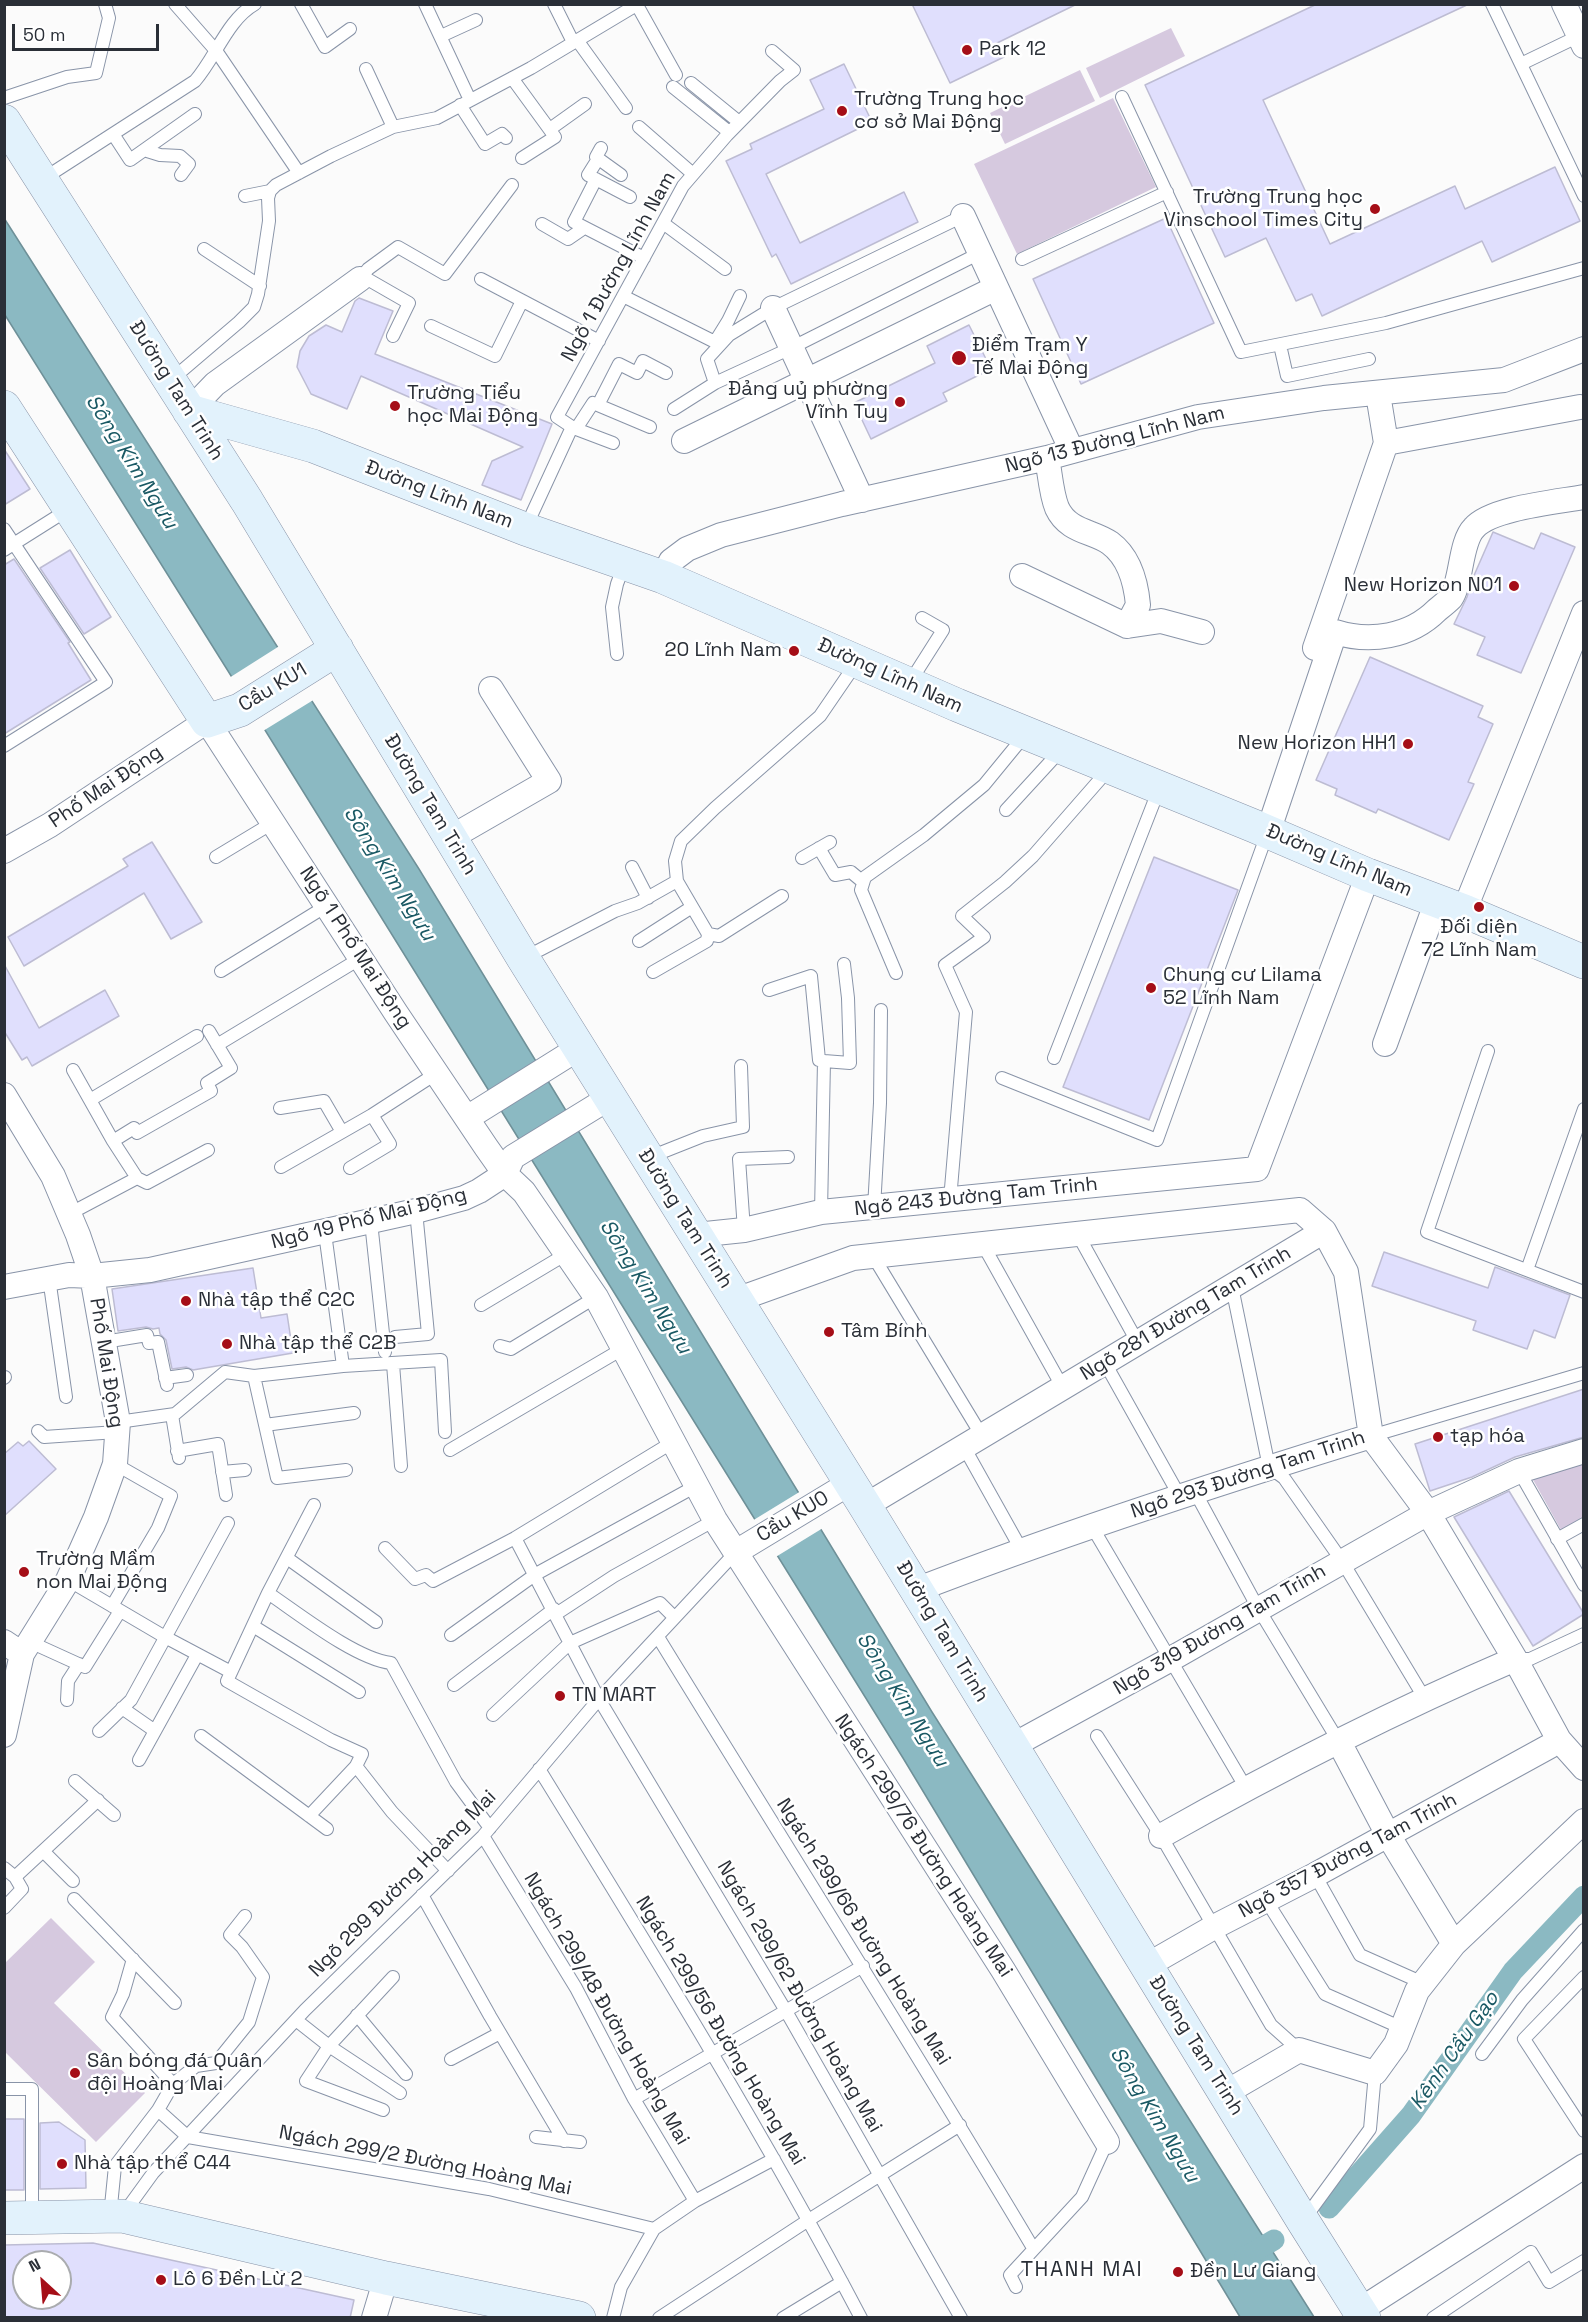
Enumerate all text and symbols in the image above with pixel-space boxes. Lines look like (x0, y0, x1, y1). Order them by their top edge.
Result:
scale bar (15, 12, 162, 50)
text: 50 m (23, 23, 65, 46)
place label: Park 12 (979, 38, 1046, 62)
marker: Park 12 (960, 43, 974, 57)
place label: Trường Trung học cơ sở Mai Động (854, 88, 1024, 135)
marker: Trường Trung học cơ sở Mai Động (835, 104, 849, 118)
street label: Ngõ 1 Đường Lĩnh Nam (557, 168, 681, 366)
place label: Trường Trung học Vinschool Times City (1164, 186, 1363, 233)
marker: Trường Trung học Vinschool Times City (1368, 202, 1382, 216)
street label: Đường Tam Trinh (123, 317, 229, 465)
place label: Điểm Trạm Y Tế Mai Động (972, 334, 1088, 381)
marker: Điểm Trạm Y Tế Mai Động (950, 349, 968, 367)
place label: Đảng uỷ phường Vĩnh Tuy (728, 378, 888, 425)
place label: Trường Tiểu học Mai Động (407, 382, 538, 429)
water label: Sông Kim Ngưu (80, 390, 182, 534)
marker: Đảng uỷ phường Vĩnh Tuy (893, 395, 907, 409)
marker: Trường Tiểu học Mai Động (388, 399, 402, 413)
street label: Ngõ 13 Đường Lĩnh Nam (1003, 401, 1227, 479)
street label: Đường Lĩnh Nam (362, 456, 516, 534)
place label: New Horizon N01 (1344, 574, 1502, 598)
marker: New Horizon N01 (1507, 579, 1521, 593)
street label: Đường Lĩnh Nam (814, 633, 966, 719)
place label: 20 Lĩnh Nam (665, 639, 782, 663)
marker: 20 Lĩnh Nam (787, 644, 801, 658)
street label: Cầu KU1 (235, 658, 311, 718)
street label: Đường Tam Trinh (379, 730, 481, 880)
place label: New Horizon HH1 (1238, 732, 1396, 756)
marker: New Horizon HH1 (1401, 737, 1415, 751)
street label: Phố Mai Động (45, 740, 167, 834)
water label: Sông Kim Ngưu (338, 802, 440, 946)
street label: Đường Lĩnh Nam (1262, 819, 1416, 903)
street label: Ngõ 1 Phố Mai Động (294, 862, 416, 1034)
marker: Đối diện 72 Lĩnh Nam (1472, 900, 1486, 914)
place label: Đối diện 72 Lĩnh Nam (1421, 916, 1537, 963)
place label: Chung cư Lilama 52 Lĩnh Nam (1163, 964, 1322, 1011)
marker: Chung cư Lilama 52 Lĩnh Nam (1144, 981, 1158, 995)
street label: Đường Tam Trinh (632, 1145, 738, 1293)
street label: Ngõ 243 Đường Tam Trinh (853, 1172, 1099, 1222)
street label: Ngõ 19 Phố Mai Động (269, 1183, 469, 1255)
water label: Sông Kim Ngưu (594, 1215, 696, 1359)
street label: Ngõ 281 Đường Tam Trinh (1076, 1242, 1296, 1386)
place label: Nhà tập thể C2C (198, 1289, 355, 1313)
marker: Nhà tập thể C2C (179, 1294, 193, 1308)
street label: Phố Mai Động (84, 1296, 128, 1430)
place label: Tâm Bính (841, 1320, 927, 1344)
marker: Tâm Bính (822, 1325, 836, 1339)
place label: Nhà tập thể C2B (239, 1332, 396, 1356)
marker: Nhà tập thể C2B (220, 1337, 234, 1351)
place label: tạp hóa (1450, 1425, 1525, 1449)
street label: Ngõ 293 Đường Tam Trinh (1128, 1426, 1368, 1524)
marker: tạp hóa (1431, 1430, 1445, 1444)
street label: Cầu KU0 (753, 1486, 833, 1548)
place label: Trường Mầm non Mai Động (36, 1548, 168, 1595)
street label: Đường Tam Trinh (891, 1557, 993, 1707)
street label: Ngõ 319 Đường Tam Trinh (1110, 1559, 1330, 1701)
marker: Trường Mầm non Mai Động (17, 1565, 31, 1579)
water label: Sông Kim Ngưu (851, 1628, 953, 1772)
place label: TN MART (572, 1684, 656, 1708)
marker: TN MART (553, 1689, 567, 1703)
street label: Ngách 299/76 Đường Hoàng Mai (829, 1710, 1017, 1982)
street label: Ngõ 299 Đường Hoàng Mai (304, 1785, 502, 1983)
street label: Ngõ 357 Đường Tam Trinh (1235, 1788, 1461, 1924)
street label: Ngách 299/66 Đường Hoàng Mai (771, 1794, 955, 2070)
street label: Ngách 299/62 Đường Hoàng Mai (711, 1857, 887, 2137)
street label: Ngách 299/48 Đường Hoàng Mai (518, 1869, 694, 2149)
street label: Ngách 299/56 Đường Hoàng Mai (630, 1892, 810, 2170)
street label: Đường Tam Trinh (1143, 1972, 1249, 2120)
water label: Kênh Cầu Gạo (1405, 1987, 1505, 2115)
water label: Sông Kim Ngưu (1104, 2043, 1204, 2187)
place label: Sân bóng đá Quân đội Hoàng Mai (87, 2050, 263, 2097)
marker: Sân bóng đá Quân đội Hoàng Mai (68, 2066, 82, 2080)
street label: Ngách 299/2 Đường Hoàng Mai (277, 2121, 573, 2201)
place label: Nhà tập thể C44 (74, 2152, 231, 2176)
marker: Nhà tập thể C44 (55, 2157, 69, 2171)
north arrow (12, 2250, 72, 2310)
text: N (25, 2253, 44, 2277)
district label: THANH MAI (1021, 2257, 1143, 2283)
place label: Đền Lư Giang (1190, 2260, 1316, 2284)
marker: Đền Lư Giang (1171, 2265, 1185, 2279)
place label: Lô 6 Đền Lừ 2 (173, 2268, 303, 2292)
marker: Lô 6 Đền Lừ 2 (154, 2273, 168, 2287)

